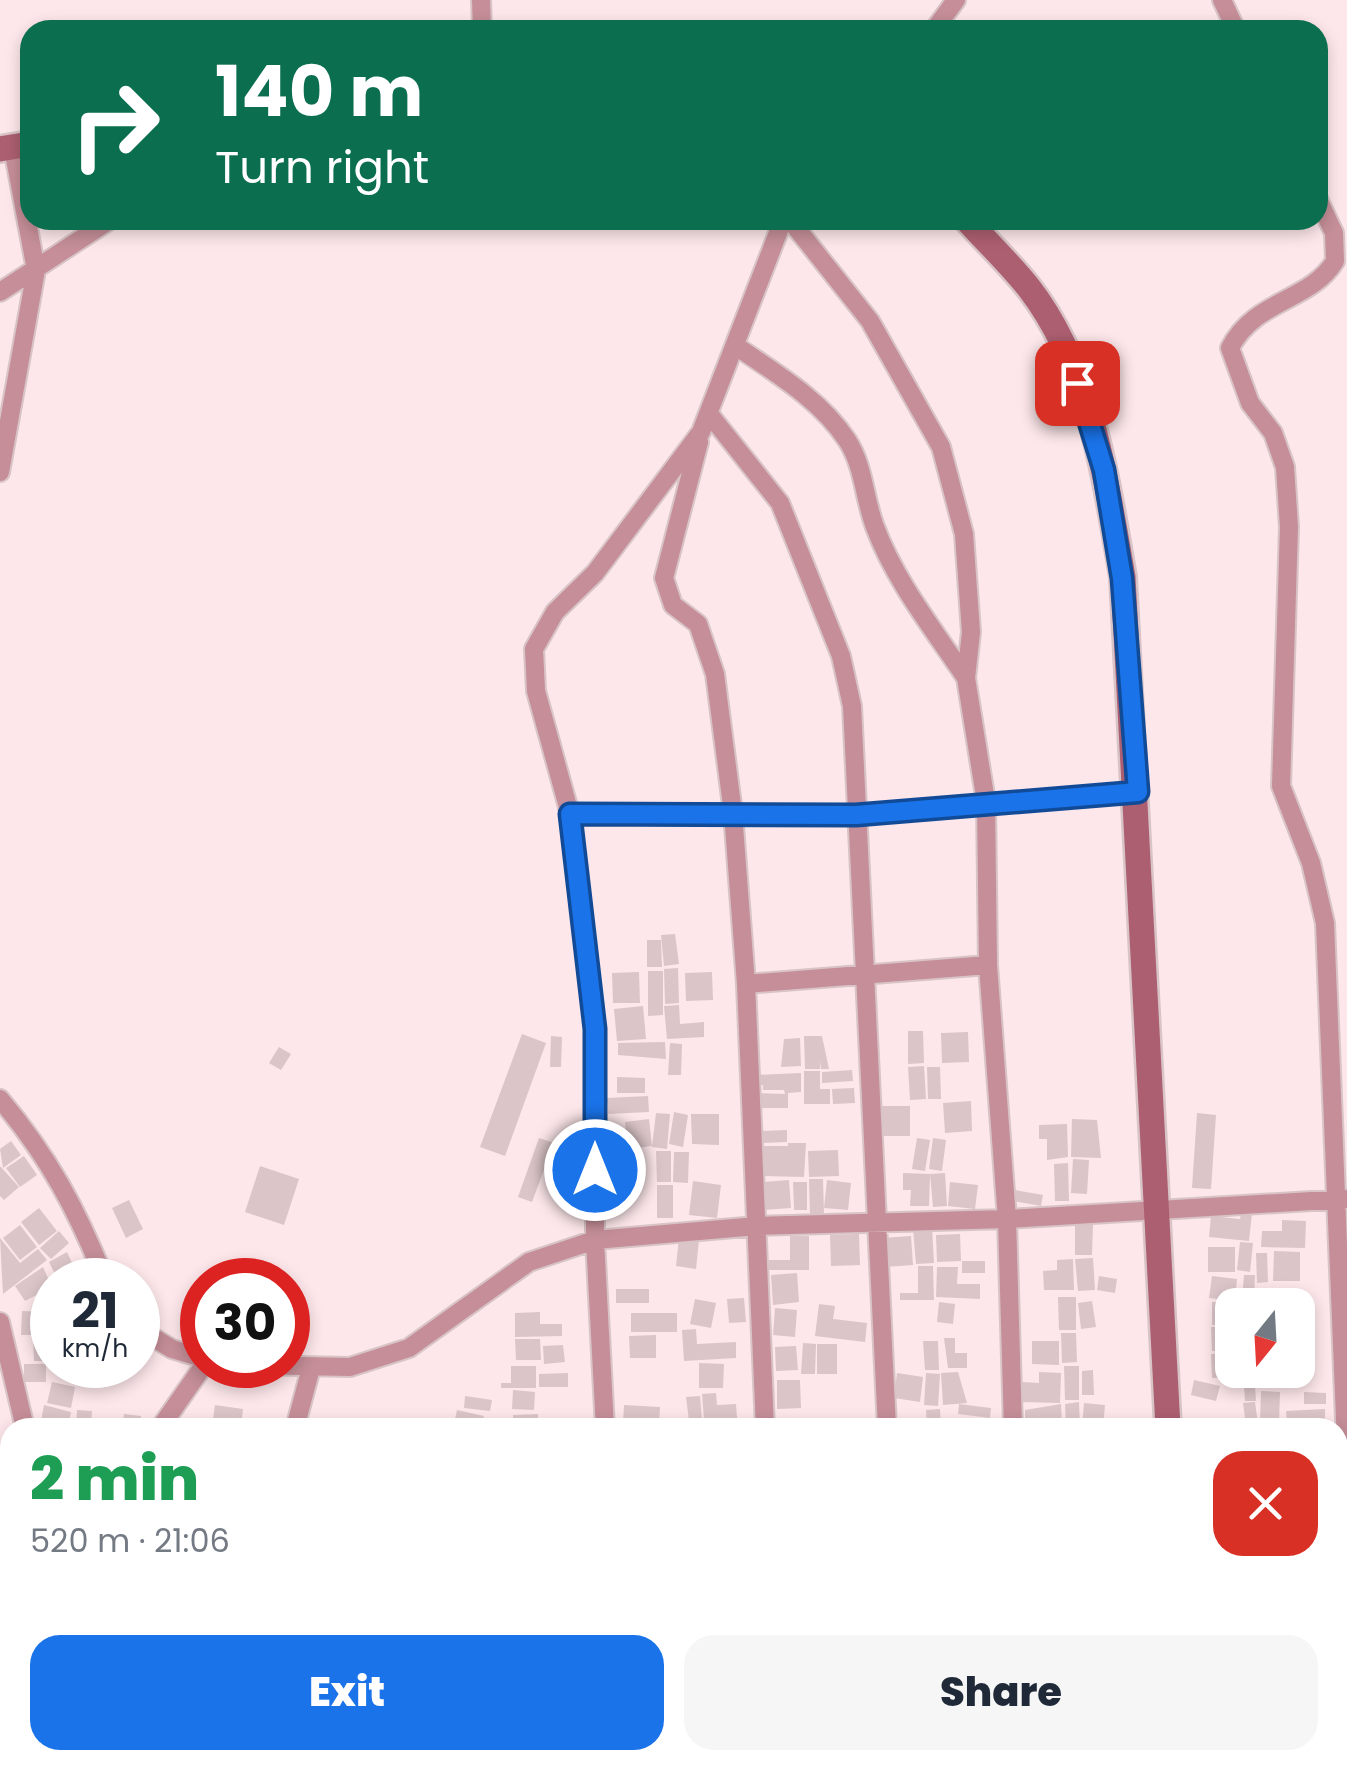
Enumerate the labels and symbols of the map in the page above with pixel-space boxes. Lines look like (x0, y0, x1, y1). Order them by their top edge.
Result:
pin (1035, 341, 1120, 426)
position arrow (543, 1118, 647, 1222)
speed limit sign: 30 (180, 1258, 310, 1388)
north arrow (1215, 1288, 1315, 1388)

